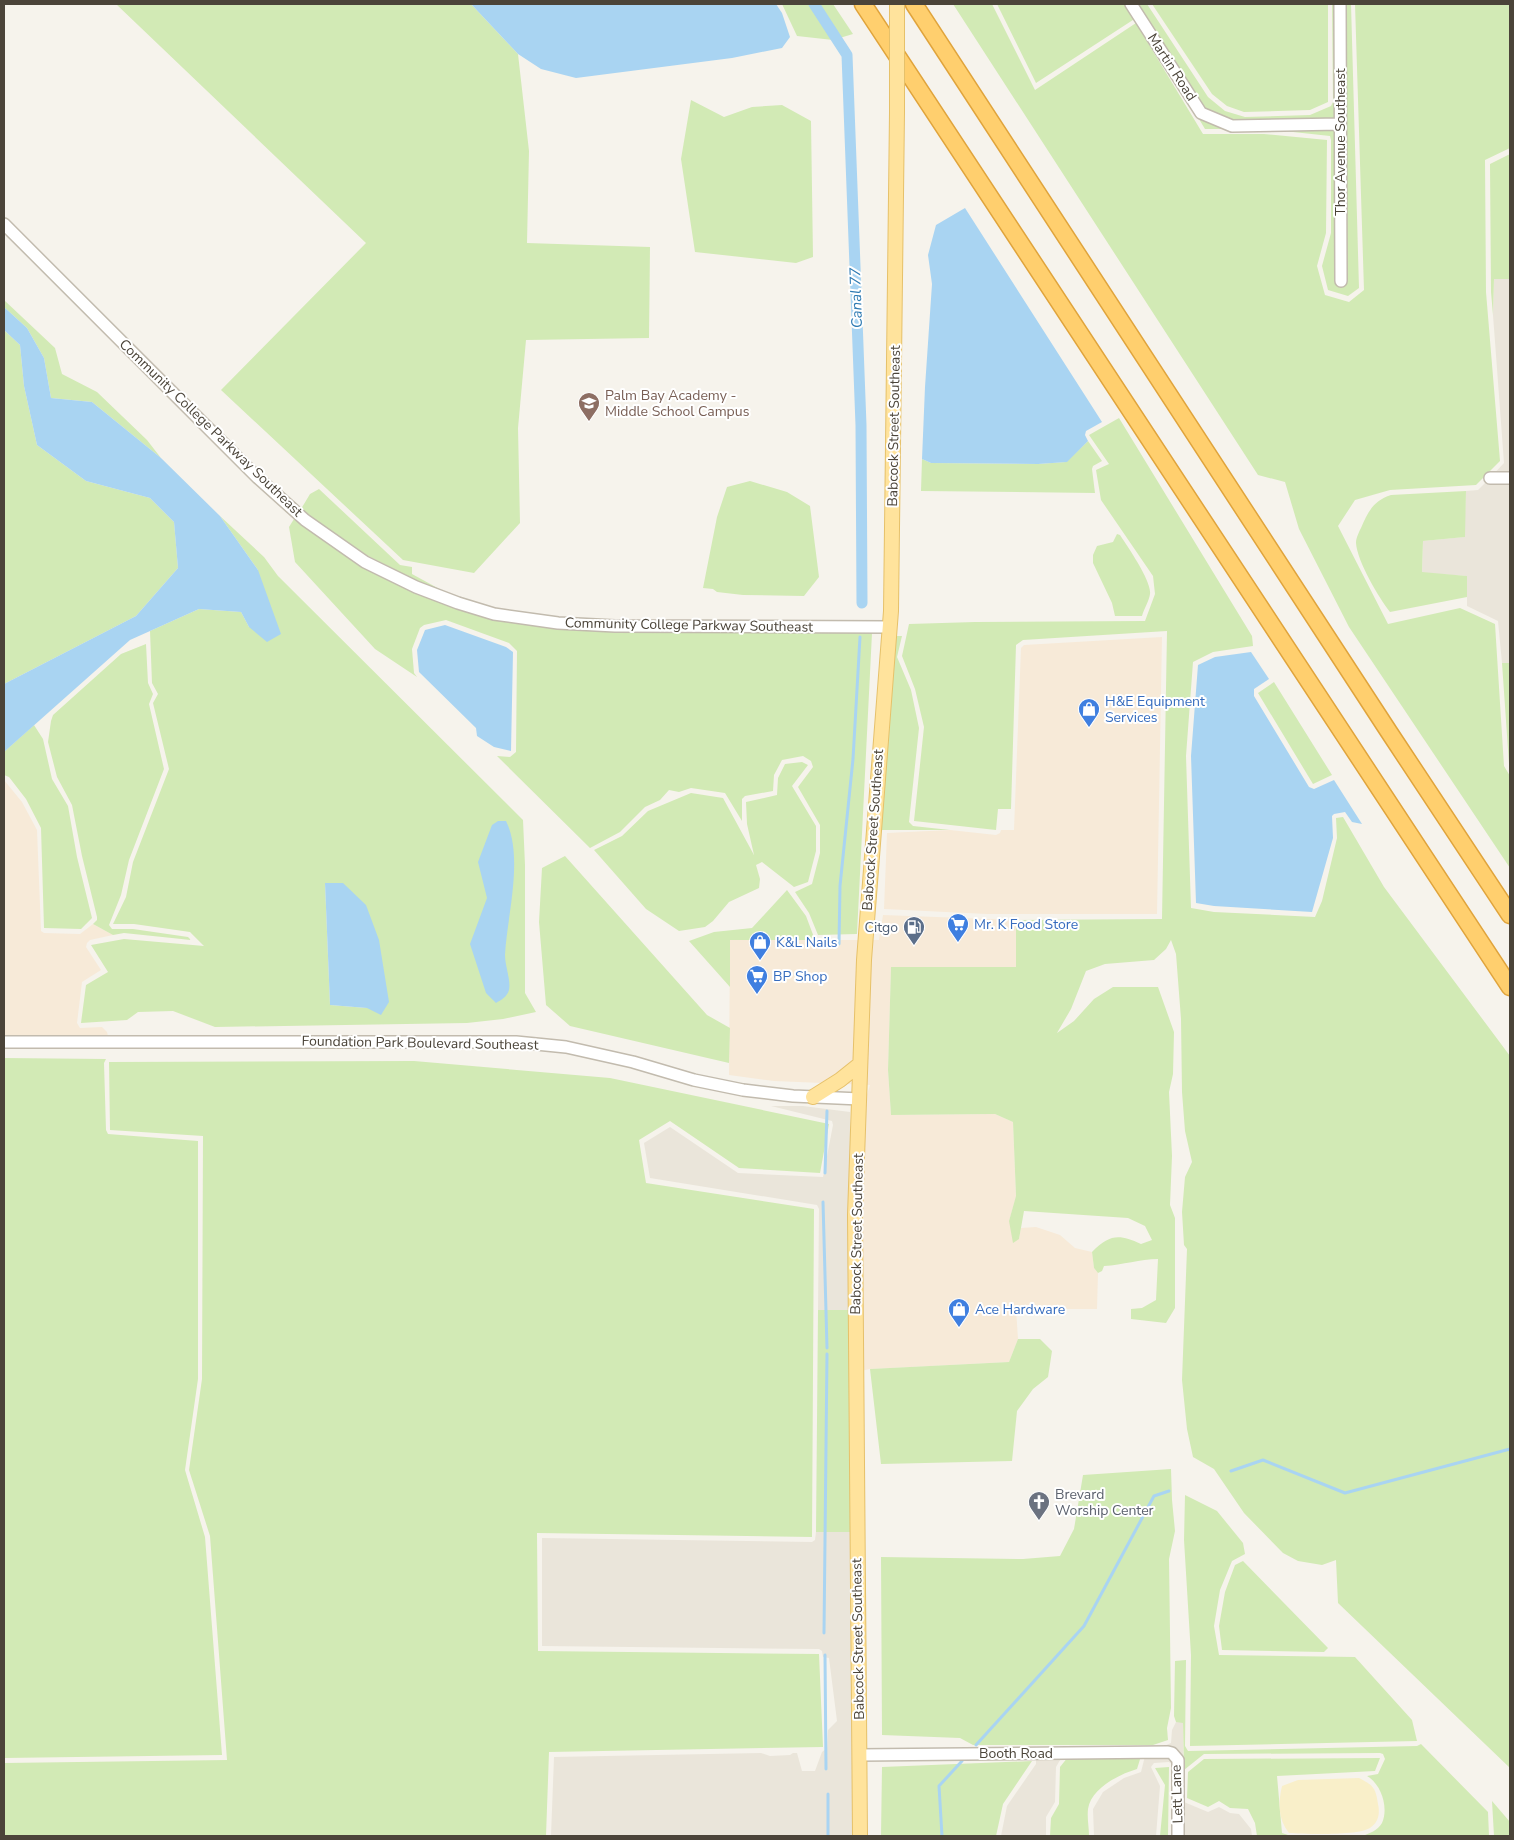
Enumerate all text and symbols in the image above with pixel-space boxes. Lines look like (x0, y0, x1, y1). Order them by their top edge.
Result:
street label: Martin Road (1143, 30, 1201, 104)
street label: Thor Avenue Southeast (1331, 68, 1350, 216)
water label: Canal 77 (845, 266, 867, 329)
street label: Community College Parkway Southeast (115, 335, 307, 521)
street label: Babcock Street Southeast (883, 345, 905, 507)
place label: Palm Bay Academy - Middle School Campus (605, 386, 750, 421)
school or university icon: Palm Bay Academy - Middle School Campus (577, 391, 601, 422)
street label: Community College Parkway Southeast (565, 613, 813, 637)
place label: H&E Equipment Services (1105, 692, 1205, 727)
shop icon: H&E Equipment Services (1077, 697, 1101, 728)
street label: Babcock Street Southeast (858, 749, 888, 911)
supermarket icon: Mr. K Food Store (946, 912, 970, 943)
fuel station icon: Citgo (902, 915, 926, 946)
place label: Mr. K Food Store (974, 915, 1078, 934)
place label: Citgo (865, 918, 898, 937)
shop icon: K&L Nails (748, 930, 772, 961)
place label: K&L Nails (776, 933, 838, 952)
supermarket icon: BP Shop (745, 964, 769, 995)
place label: BP Shop (773, 967, 827, 986)
street label: Foundation Park Boulevard Southeast (301, 1031, 539, 1055)
street label: Babcock Street Southeast (846, 1153, 868, 1315)
shop icon: Ace Hardware (947, 1297, 971, 1328)
place label: Ace Hardware (975, 1300, 1065, 1319)
place label: Brevard Worship Center (1055, 1485, 1154, 1520)
church icon: Brevard Worship Center (1027, 1490, 1051, 1521)
street label: Babcock Street Southeast (847, 1558, 869, 1720)
street label: Booth Road (979, 1744, 1053, 1763)
street label: Lett Lane (1166, 1764, 1188, 1824)

